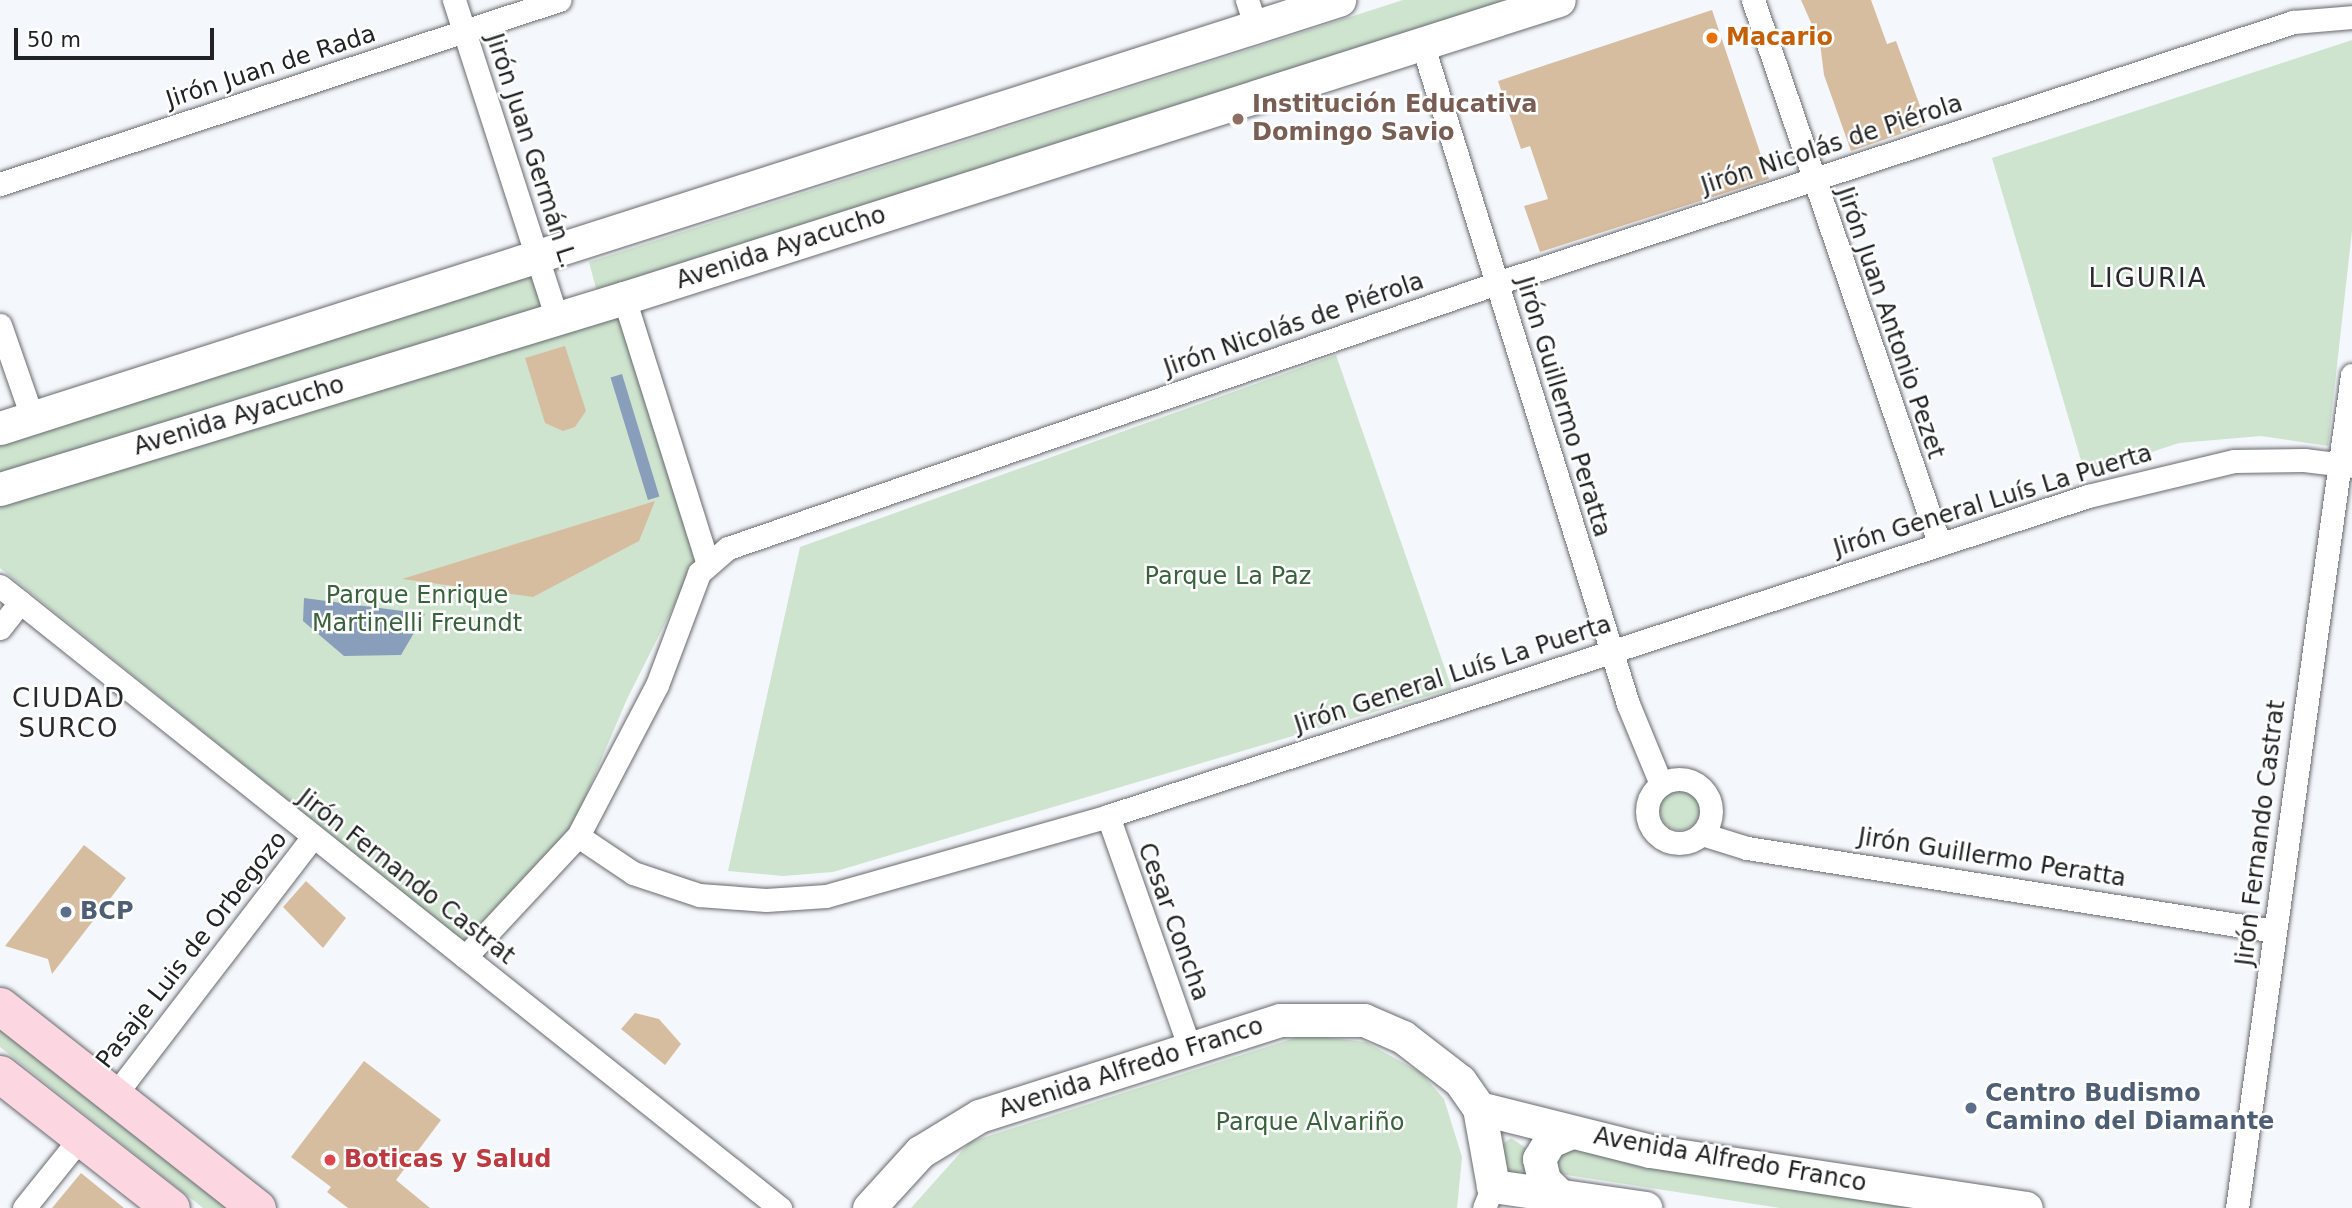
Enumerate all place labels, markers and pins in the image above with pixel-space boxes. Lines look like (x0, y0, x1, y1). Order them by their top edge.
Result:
place label: Macario (1726, 24, 1833, 52)
marker: Macario (1704, 30, 1720, 46)
place label: Institución Educativa Domingo Savio (1252, 91, 1538, 147)
marker: Institución Educativa Domingo Savio (1230, 111, 1246, 127)
place label: BCP (80, 898, 133, 926)
marker: BCP (58, 904, 74, 920)
place label: Centro Budismo Camino del Diamante (1985, 1080, 2274, 1136)
marker: Centro Budismo Camino del Diamante (1963, 1100, 1979, 1116)
place label: Boticas y Salud (344, 1146, 552, 1174)
marker: Boticas y Salud (322, 1152, 338, 1168)

